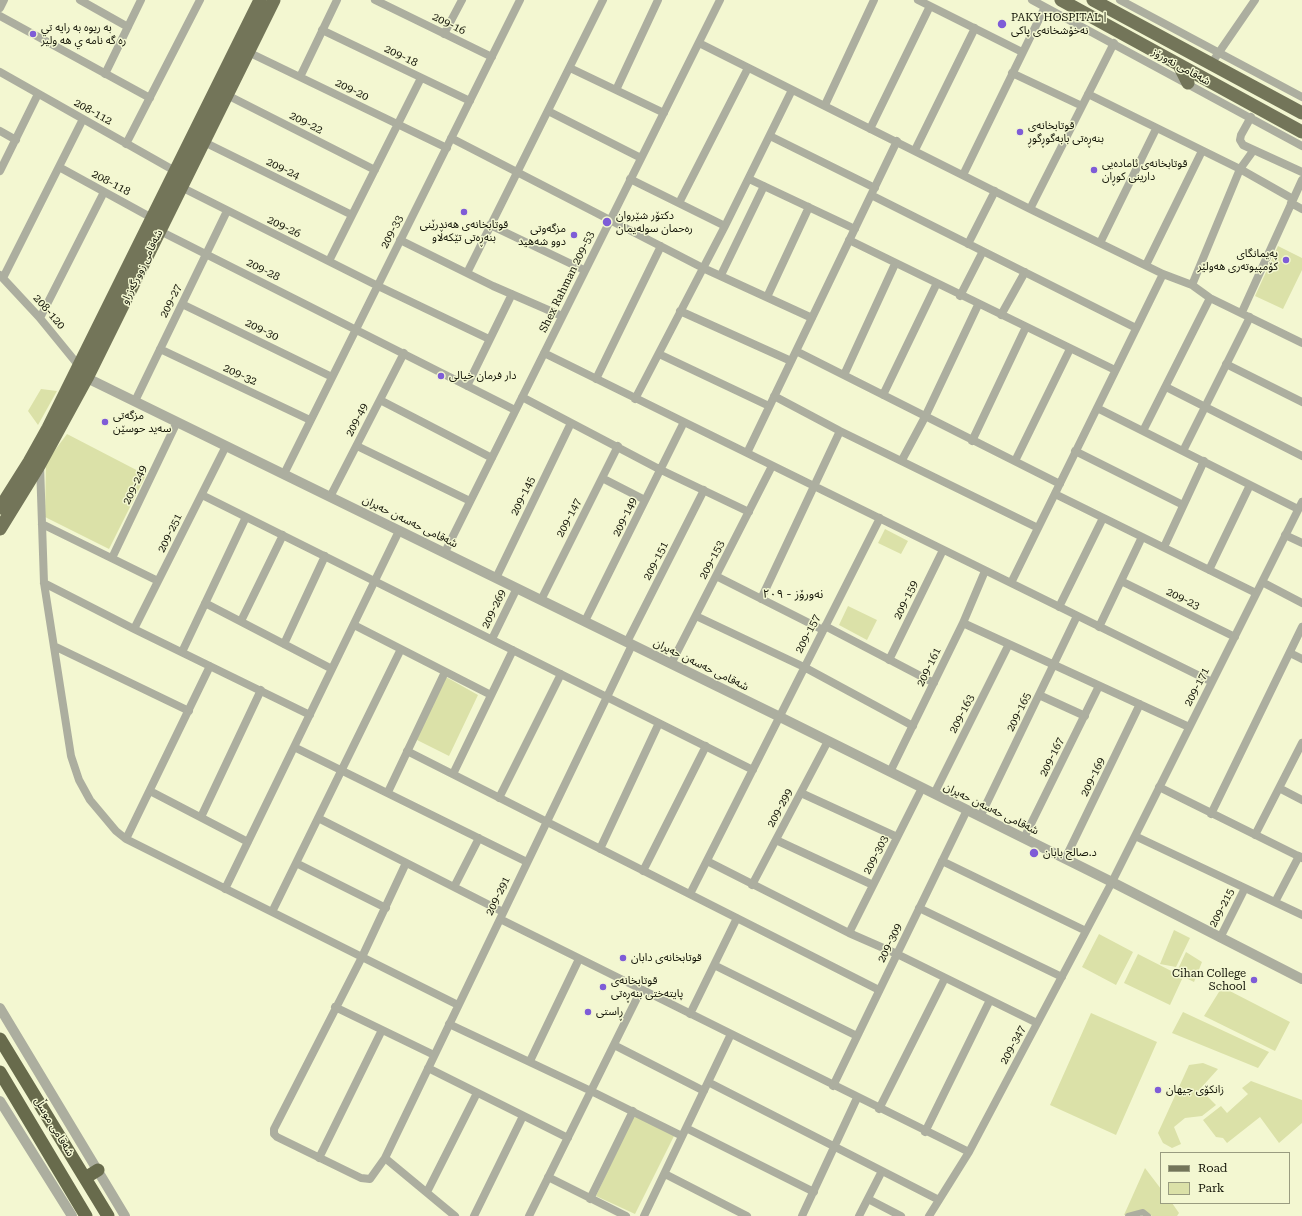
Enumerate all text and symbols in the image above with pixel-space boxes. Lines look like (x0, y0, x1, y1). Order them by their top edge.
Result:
street label: 209-16 (430, 10, 468, 38)
place label: PAKY HOSPITAL | نەخۆشخانەی پاکی (1011, 11, 1107, 37)
marker: PAKY HOSPITAL | نەخۆشخانەی پاکی (996, 18, 1008, 30)
place label: به ريوه به رايه تي ره گه نامه ي هه ولير (41, 21, 126, 47)
marker: به ريوه به رايه تي ره گه نامه ي هه ولير (28, 29, 38, 39)
street label: 209-18 (382, 42, 420, 70)
street label: شەقامی نەورۆز (1149, 45, 1213, 89)
street label: 209-20 (333, 76, 371, 104)
street label: 208-112 (72, 96, 114, 128)
street label: 209-22 (287, 109, 325, 137)
place label: قوتابخانەی بنەڕەتی بابەگوڕگوڕ (1028, 119, 1104, 145)
marker: قوتابخانەی بنەڕەتی بابەگوڕگوڕ (1015, 127, 1025, 137)
street label: 209-24 (264, 155, 302, 183)
place label: قوتابخانەی ئامادەیی دارینی کوڕان (1102, 157, 1187, 183)
marker: قوتابخانەی ئامادەیی دارینی کوڕان (1089, 165, 1099, 175)
street label: 208-118 (89, 167, 133, 199)
marker: قوتابخانەی هەندرێنی بنەڕەتی تێکەڵاو (459, 207, 469, 217)
place label: دکتۆر شێروان رەحمان سولەیمان (616, 209, 693, 235)
street label: 209-26 (265, 213, 303, 241)
street label: 209-33 (378, 213, 406, 251)
marker: دکتۆر شێروان رەحمان سولەیمان (601, 216, 613, 228)
place label: قوتابخانەی هەندرێنی بنەڕەتی تێکەڵاو (420, 218, 508, 244)
place label: مزگەوتی دوو شەهید (518, 222, 566, 248)
street label: شەقامی زوورگەزراو (118, 228, 166, 306)
street label: Shex Rahman 209-53 (537, 229, 597, 335)
marker: مزگەوتی دوو شەهید (569, 230, 579, 240)
place label: پەیمانگای کۆمپیوتەری هەولێر (1197, 247, 1278, 273)
marker: پەیمانگای کۆمپیوتەری هەولێر (1281, 255, 1291, 265)
street label: 209-28 (244, 256, 282, 284)
street label: 209-27 (157, 282, 185, 320)
street label: 208-120 (30, 292, 68, 332)
street label: 209-30 (243, 316, 281, 344)
street label: 209-32 (221, 361, 259, 389)
place label: دار فرمان خیالی (449, 369, 517, 383)
marker: دار فرمان خیالی (436, 371, 446, 381)
street label: 209-49 (343, 401, 371, 439)
place label: مزگەتی سەید حوسێن (113, 409, 171, 435)
marker: مزگەتی سەید حوسێن (100, 417, 110, 427)
street label: 209-249 (120, 463, 150, 507)
street label: 209-145 (508, 474, 538, 518)
street label: شەقامی حەسەن حەیران (360, 493, 460, 551)
street label: 209-149 (610, 495, 640, 539)
street label: 209-147 (554, 496, 584, 540)
street label: 209-251 (155, 511, 185, 555)
street label: 209-153 (697, 538, 727, 582)
street label: 209-151 (641, 539, 671, 583)
street label: 209-159 (891, 578, 921, 622)
street label: 209-23 (1164, 585, 1202, 613)
street label: 209-269 (479, 587, 509, 631)
district label: نەورۆز - ٢٠٩ (763, 587, 823, 601)
street label: 209-157 (793, 612, 823, 656)
street label: شەقامی حەسەن حەیران (651, 636, 751, 694)
street label: 209-161 (914, 645, 944, 689)
street label: 209-171 (1182, 665, 1212, 709)
street label: 209-165 (1004, 690, 1034, 734)
street label: 209-163 (947, 692, 977, 736)
street label: 209-167 (1037, 735, 1067, 779)
street label: 209-169 (1078, 755, 1108, 799)
street label: شەقامی حەسەن حەیران (941, 780, 1041, 838)
street label: 209-299 (764, 786, 796, 830)
street label: 209-303 (861, 833, 891, 877)
place label: د.صالح بابان (1043, 846, 1097, 860)
marker: د.صالح بابان (1028, 847, 1040, 859)
street label: 209-291 (483, 874, 513, 918)
street label: 209-215 (1207, 886, 1237, 930)
street label: 209-309 (875, 921, 905, 965)
place label: قوتابخانەی دابان (631, 951, 702, 965)
marker: قوتابخانەی دابان (618, 953, 628, 963)
place label: Cihan College School (1172, 967, 1246, 993)
place label: قوتابخانەی پایتەختی بنەڕەتی (611, 974, 683, 1000)
marker: Cihan College School (1249, 975, 1259, 985)
marker: قوتابخانەی پایتەختی بنەڕەتی (598, 982, 608, 992)
place label: ڕاستی (596, 1005, 623, 1019)
marker: ڕاستی (583, 1007, 593, 1017)
street label: 209-347 (997, 1023, 1029, 1067)
place label: زانکۆی جیھان (1166, 1083, 1224, 1097)
marker: زانکۆی جیھان (1153, 1085, 1163, 1095)
street label: شەقامی موسڵ (31, 1095, 77, 1159)
legend (1160, 1152, 1290, 1204)
text: Road (1198, 1161, 1227, 1175)
text: Park (1198, 1181, 1224, 1195)

